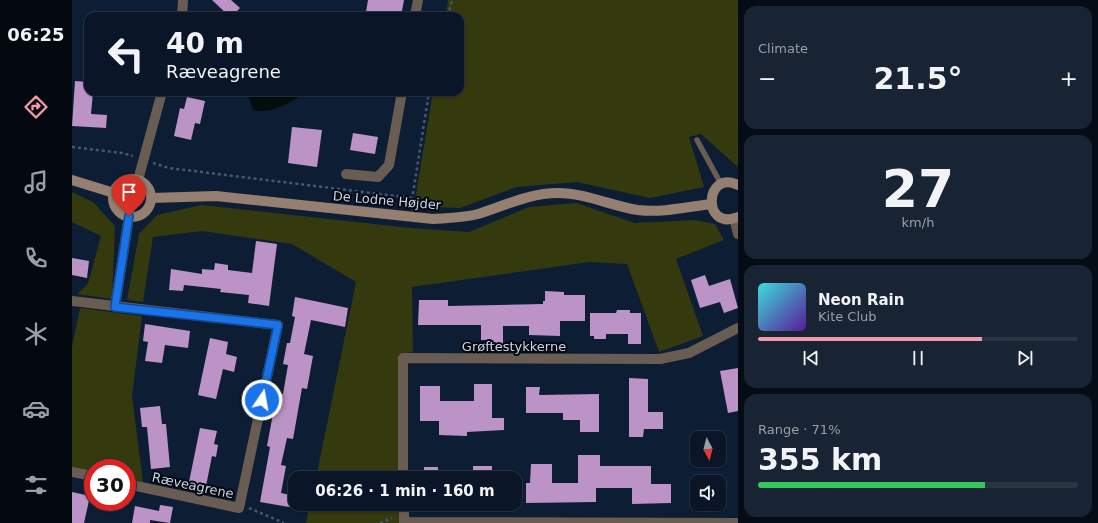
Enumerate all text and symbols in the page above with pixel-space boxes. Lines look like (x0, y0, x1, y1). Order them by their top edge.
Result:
text: 06:25 (7, 24, 65, 45)
text: 40 m (166, 27, 244, 60)
icon: left (100, 28, 152, 80)
text: Climate (758, 41, 808, 56)
text: Ræveagrene (166, 61, 281, 82)
text: 21.5° (873, 61, 963, 96)
text: − (758, 66, 776, 91)
text: + (1060, 66, 1078, 91)
icon: directions (22, 93, 50, 121)
text: 27 (882, 159, 954, 219)
icon: music (22, 168, 50, 196)
pin (112, 175, 146, 216)
icon: arrive (118, 181, 140, 203)
street label: De Lodne Højder (332, 188, 442, 213)
text: km/h (902, 215, 934, 230)
icon: phone (22, 244, 50, 272)
text: Neon Rain (818, 291, 904, 309)
text: Kite Club (818, 309, 877, 324)
icon: climate (22, 320, 50, 348)
street label: Grøftestykkerne (462, 339, 566, 354)
icon: previous (800, 347, 822, 369)
icon: pause (907, 347, 929, 369)
icon: next (1014, 347, 1036, 369)
position arrow (241, 379, 283, 421)
icon: car (22, 395, 50, 423)
text: Range · 71% (758, 422, 841, 437)
north arrow (690, 431, 726, 467)
map controls (690, 431, 726, 511)
text: 355 km (758, 442, 882, 477)
speed limit sign: 30 (84, 459, 136, 511)
street label: Ræveagrene (151, 470, 235, 501)
icon: filters (22, 471, 50, 499)
button: sound (690, 475, 726, 511)
text: 06:26 · 1 min · 160 m (315, 482, 495, 500)

